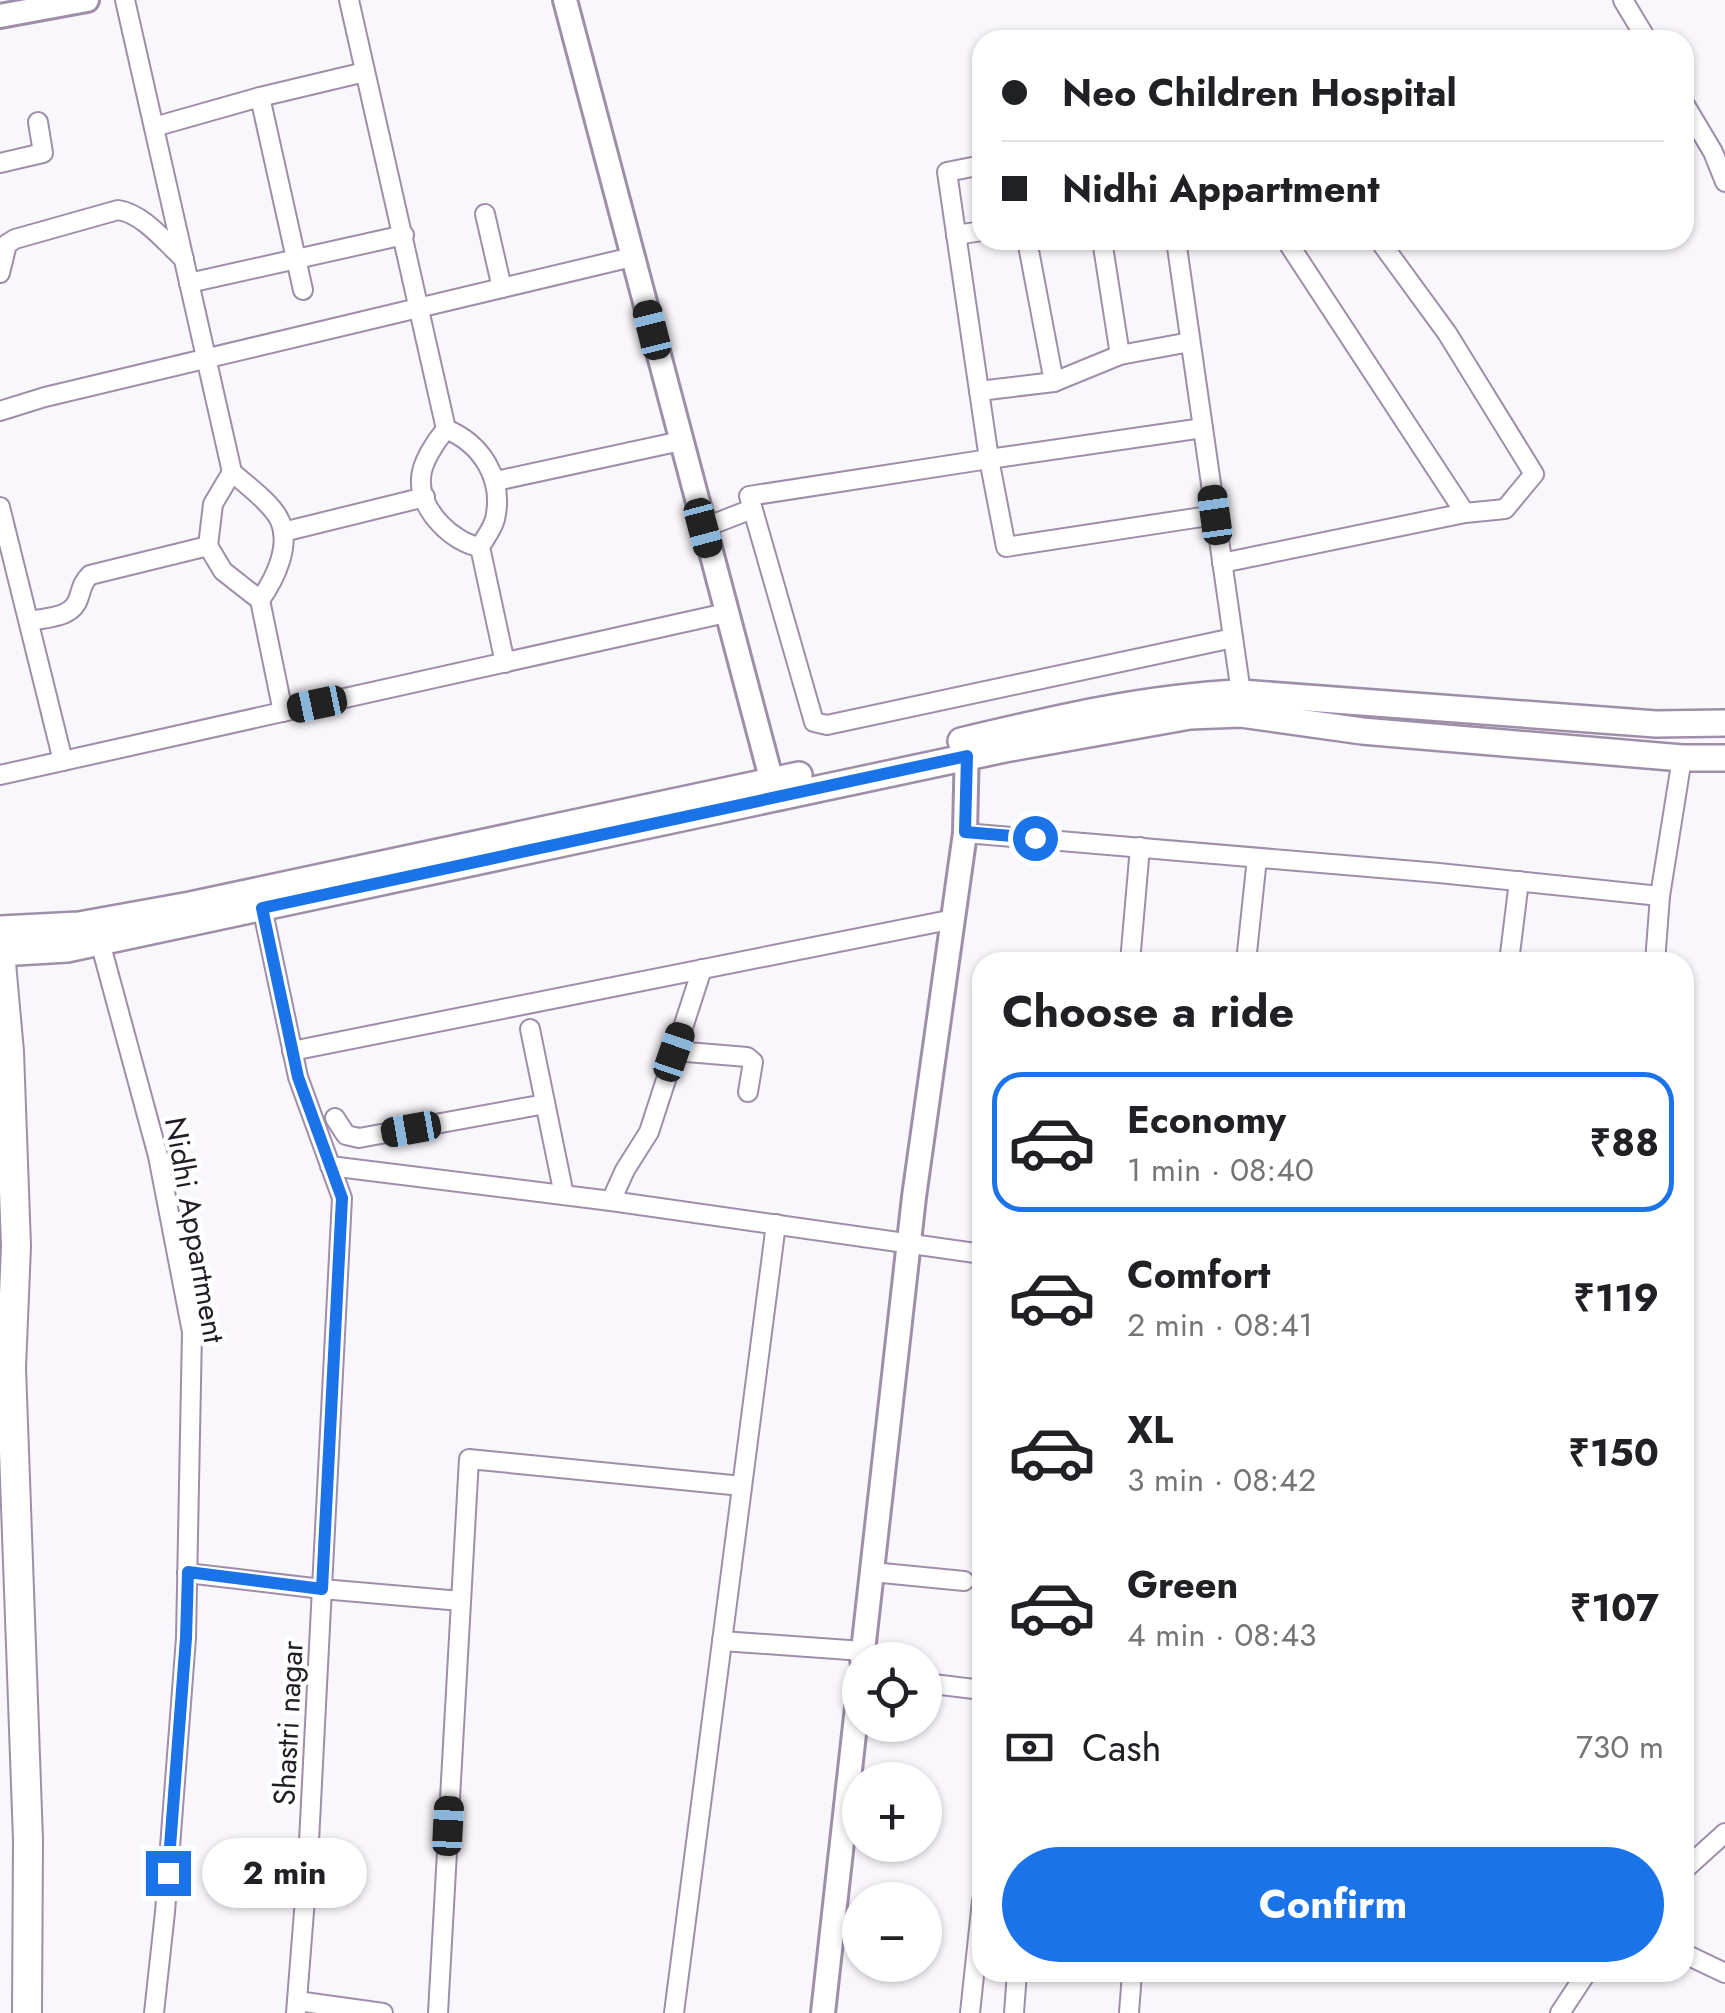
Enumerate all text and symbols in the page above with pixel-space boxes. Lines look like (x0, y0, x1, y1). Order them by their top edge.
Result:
text: Neo Children Hospital (1062, 65, 1457, 120)
text: Nidhi Appartment (1062, 161, 1380, 216)
car (630, 297, 674, 363)
car (1196, 483, 1234, 547)
car (681, 495, 725, 561)
car (285, 683, 349, 725)
route start (1013, 816, 1058, 861)
text: Choose a ride (1002, 979, 1294, 1044)
car (650, 1019, 698, 1085)
text: Economy (1127, 1092, 1286, 1147)
icon: car (1007, 1097, 1097, 1187)
car (379, 1109, 443, 1149)
street label: Nidhi Appartment (154, 1114, 236, 1347)
text: ₹88 (1590, 1115, 1659, 1170)
text: 1 min · 08:40 (1127, 1147, 1314, 1193)
text: Comfort (1127, 1247, 1270, 1302)
icon: car (1007, 1252, 1097, 1342)
text: ₹119 (1573, 1270, 1659, 1325)
text: 2 min · 08:41 (1127, 1302, 1313, 1348)
text: XL (1127, 1402, 1173, 1457)
icon: car (1007, 1407, 1097, 1497)
text: ₹150 (1568, 1425, 1659, 1480)
text: 3 min · 08:42 (1127, 1457, 1316, 1503)
text: Green (1127, 1557, 1238, 1612)
icon: car (1007, 1562, 1097, 1652)
text: ₹107 (1570, 1580, 1659, 1635)
text: 4 min · 08:43 (1127, 1612, 1317, 1658)
street label: Shastri nagar (262, 1639, 314, 1807)
map controls (842, 1642, 942, 1982)
button: locate (842, 1642, 942, 1742)
icon: cash (1002, 1720, 1057, 1775)
text: Cash (1082, 1720, 1162, 1775)
text: 730 m (1576, 1724, 1664, 1770)
button: + (842, 1762, 942, 1862)
car (431, 1795, 465, 1857)
callout: 2 min (203, 1838, 368, 1908)
button: Confirm (1002, 1847, 1664, 1962)
text: 2 min (242, 1850, 327, 1896)
route end (146, 1851, 191, 1896)
button: − (842, 1882, 942, 1982)

